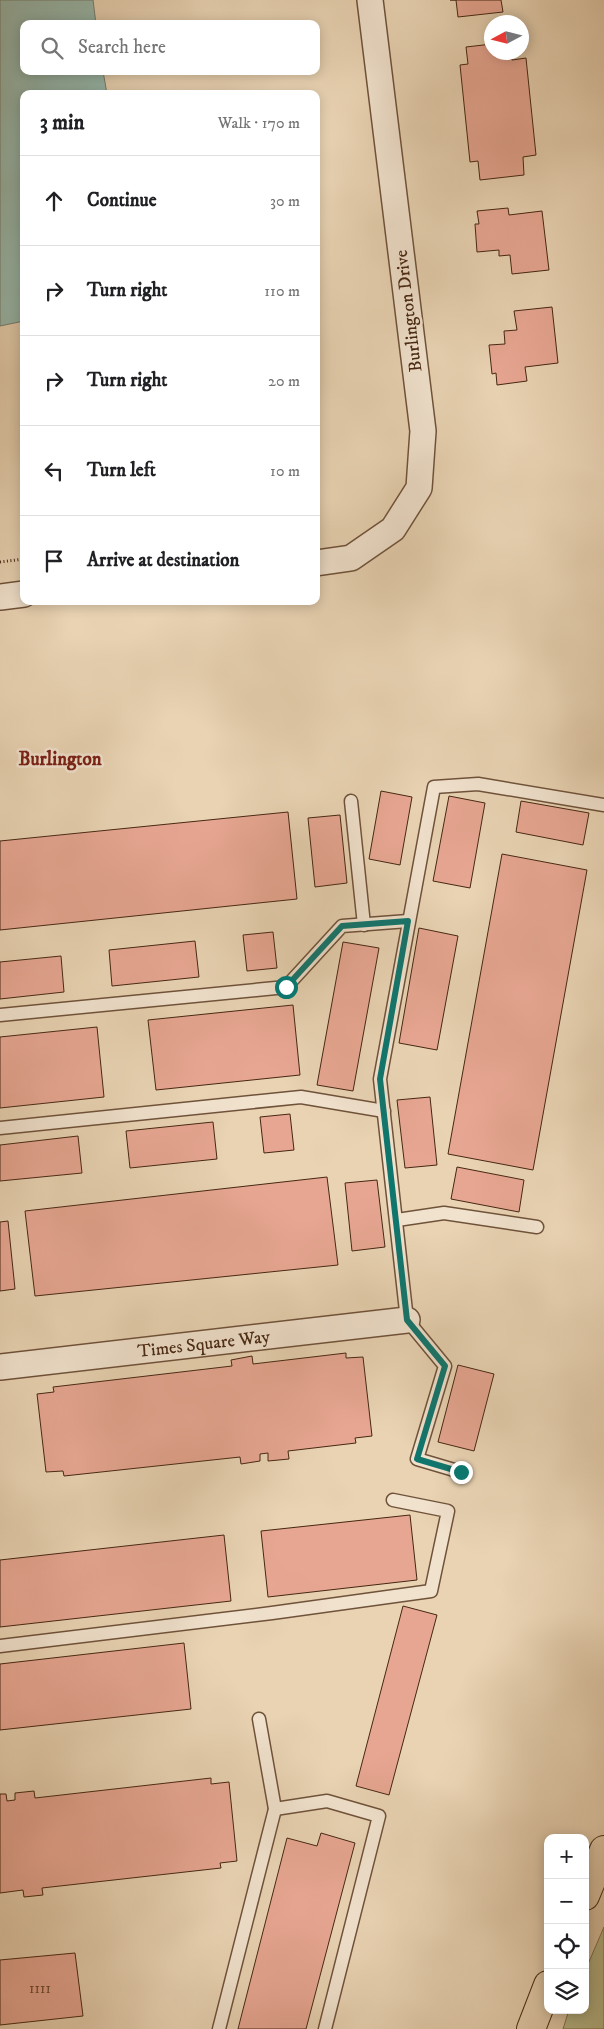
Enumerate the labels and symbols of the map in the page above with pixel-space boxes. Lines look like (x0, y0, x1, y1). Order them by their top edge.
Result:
north arrow (484, 15, 529, 60)
street label: Burlington Drive (391, 249, 427, 373)
district label: Burlington (18, 748, 103, 771)
route start (275, 976, 298, 999)
street label: Times Square Way (136, 1326, 272, 1363)
route end (450, 1461, 473, 1484)
house number: 1111 (29, 1979, 51, 1998)

